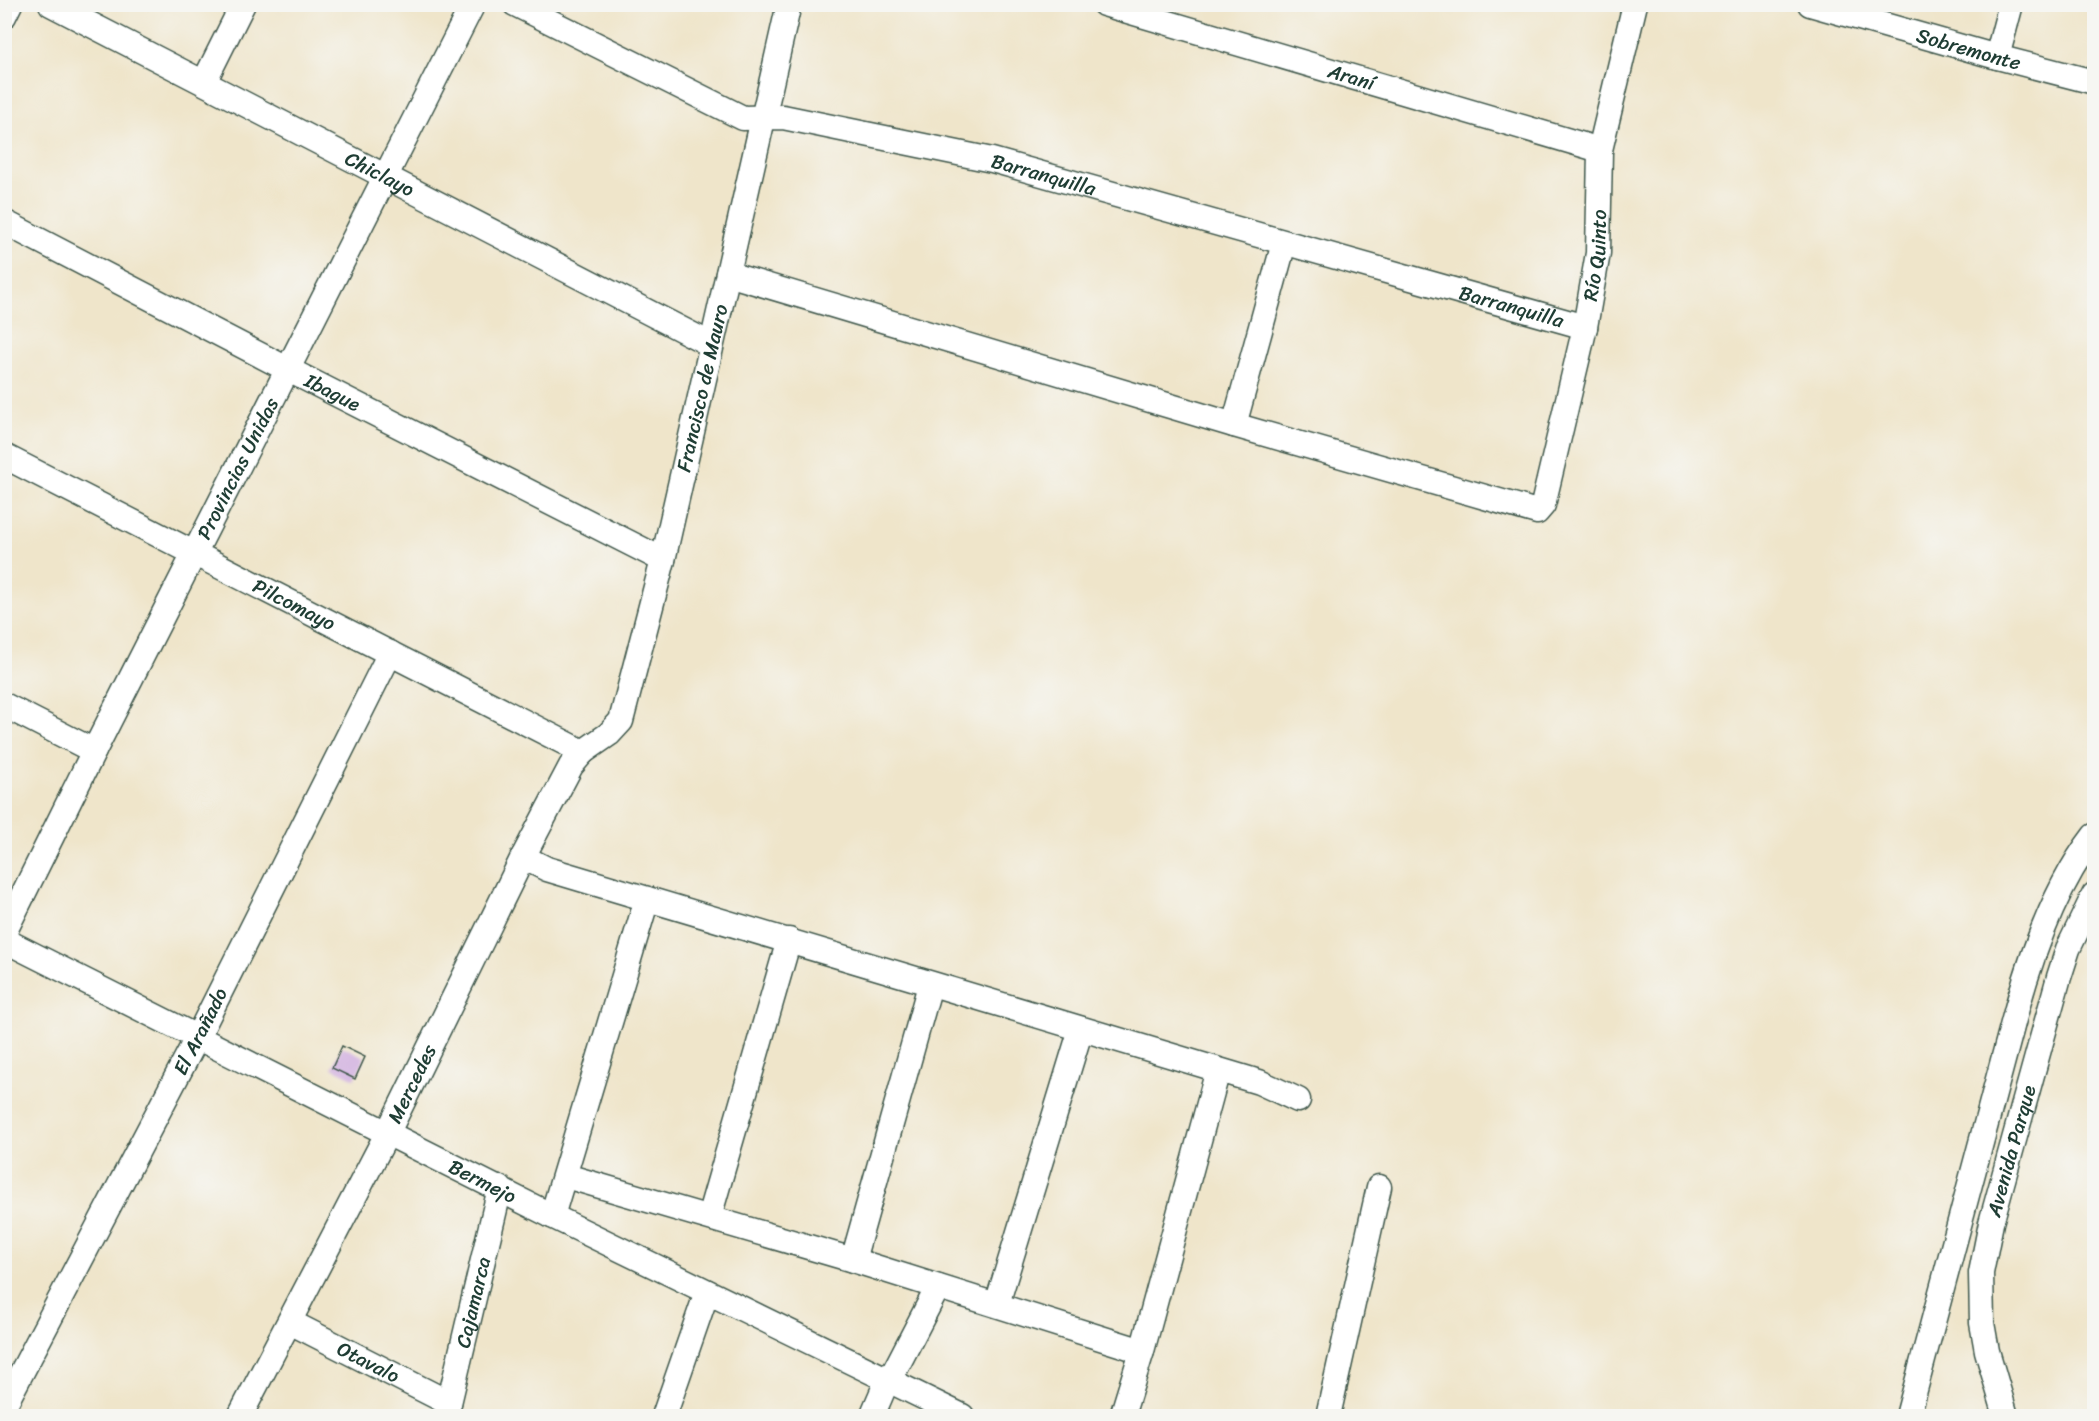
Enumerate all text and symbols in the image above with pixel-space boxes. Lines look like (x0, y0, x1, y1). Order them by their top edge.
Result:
street label: Sobremonte (1912, 18, 2025, 80)
street label: Araní (1323, 53, 1382, 101)
street label: Chiclayo (339, 141, 421, 206)
street label: Barranquilla (987, 143, 1101, 206)
street label: Río Quinto (1572, 209, 1616, 304)
street label: Barranquilla (1455, 275, 1569, 338)
street label: Francisco de Mauro (666, 301, 738, 475)
street label: Ibague (297, 363, 367, 421)
street label: Provincias Unidas (187, 390, 289, 546)
street label: Pilcomayo (246, 568, 342, 640)
street label: El Arañado (163, 981, 237, 1081)
street label: Mercedes (377, 1037, 446, 1129)
street label: Avenida Parque (1976, 1081, 2046, 1222)
street label: Bermejo (442, 1149, 523, 1213)
street label: Cajamarca (445, 1253, 501, 1351)
street label: Otavalo (331, 1331, 406, 1393)

